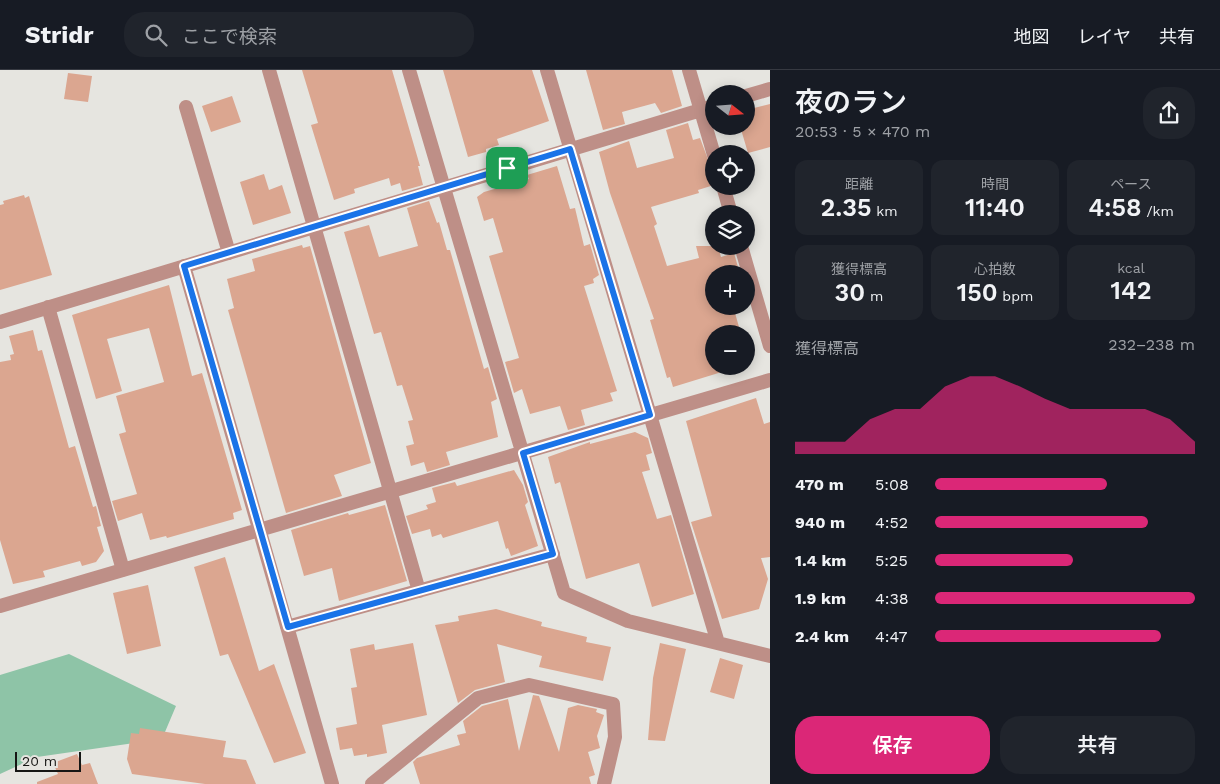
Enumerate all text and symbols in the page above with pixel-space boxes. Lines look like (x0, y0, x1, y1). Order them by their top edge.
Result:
search box (124, 12, 474, 57)
text: Stridr (25, 21, 94, 49)
icon: search (142, 21, 170, 49)
text: ここで検索 (182, 25, 277, 48)
text: 地図 (1014, 26, 1050, 47)
text: レイヤ (1078, 26, 1131, 47)
text: 共有 (1159, 26, 1195, 47)
north arrow (705, 85, 755, 135)
map controls (705, 85, 755, 375)
text: 夜のラン (795, 86, 907, 119)
button: share (1143, 87, 1195, 139)
text: 20:53 · 5 × 470 m (795, 122, 930, 141)
button: locate (705, 145, 755, 195)
pin (486, 147, 528, 189)
icon: arrive (493, 154, 521, 182)
text: 距離 (845, 176, 873, 192)
text: 時間 (981, 176, 1009, 192)
text: ペース (1110, 176, 1152, 192)
text: 2.35 (820, 193, 872, 222)
text: 11:40 (965, 193, 1025, 222)
text: 4:58 (1088, 193, 1142, 222)
text: km (872, 203, 898, 219)
text: /km (1142, 203, 1174, 219)
button: layers (705, 205, 755, 255)
text: kcal (1117, 260, 1145, 276)
text: 獲得標高 (831, 261, 887, 277)
text: 心拍数 (974, 261, 1016, 277)
button: + (705, 265, 755, 315)
text: 142 (1111, 276, 1151, 305)
text: 30 (835, 278, 865, 307)
text: 150 (957, 278, 998, 307)
text: m (865, 288, 883, 304)
text: bpm (998, 288, 1033, 304)
button: − (705, 325, 755, 375)
text: 232–238 m (1108, 335, 1195, 354)
text: 獲得標高 (795, 339, 859, 358)
text: 470 m (795, 475, 844, 494)
text: 5:08 (875, 475, 909, 494)
text: 940 m (795, 513, 845, 532)
text: 4:52 (875, 513, 908, 532)
text: 1.4 km (795, 551, 846, 570)
text: 5:25 (875, 551, 908, 570)
text: 1.9 km (795, 589, 846, 608)
text: 4:38 (875, 589, 909, 608)
text: 2.4 km (795, 627, 849, 646)
text: 4:47 (875, 627, 907, 646)
button: 保存 (795, 716, 990, 774)
button: 共有 (1000, 716, 1195, 774)
scale bar (15, 749, 81, 772)
text: 20 m (22, 753, 57, 769)

